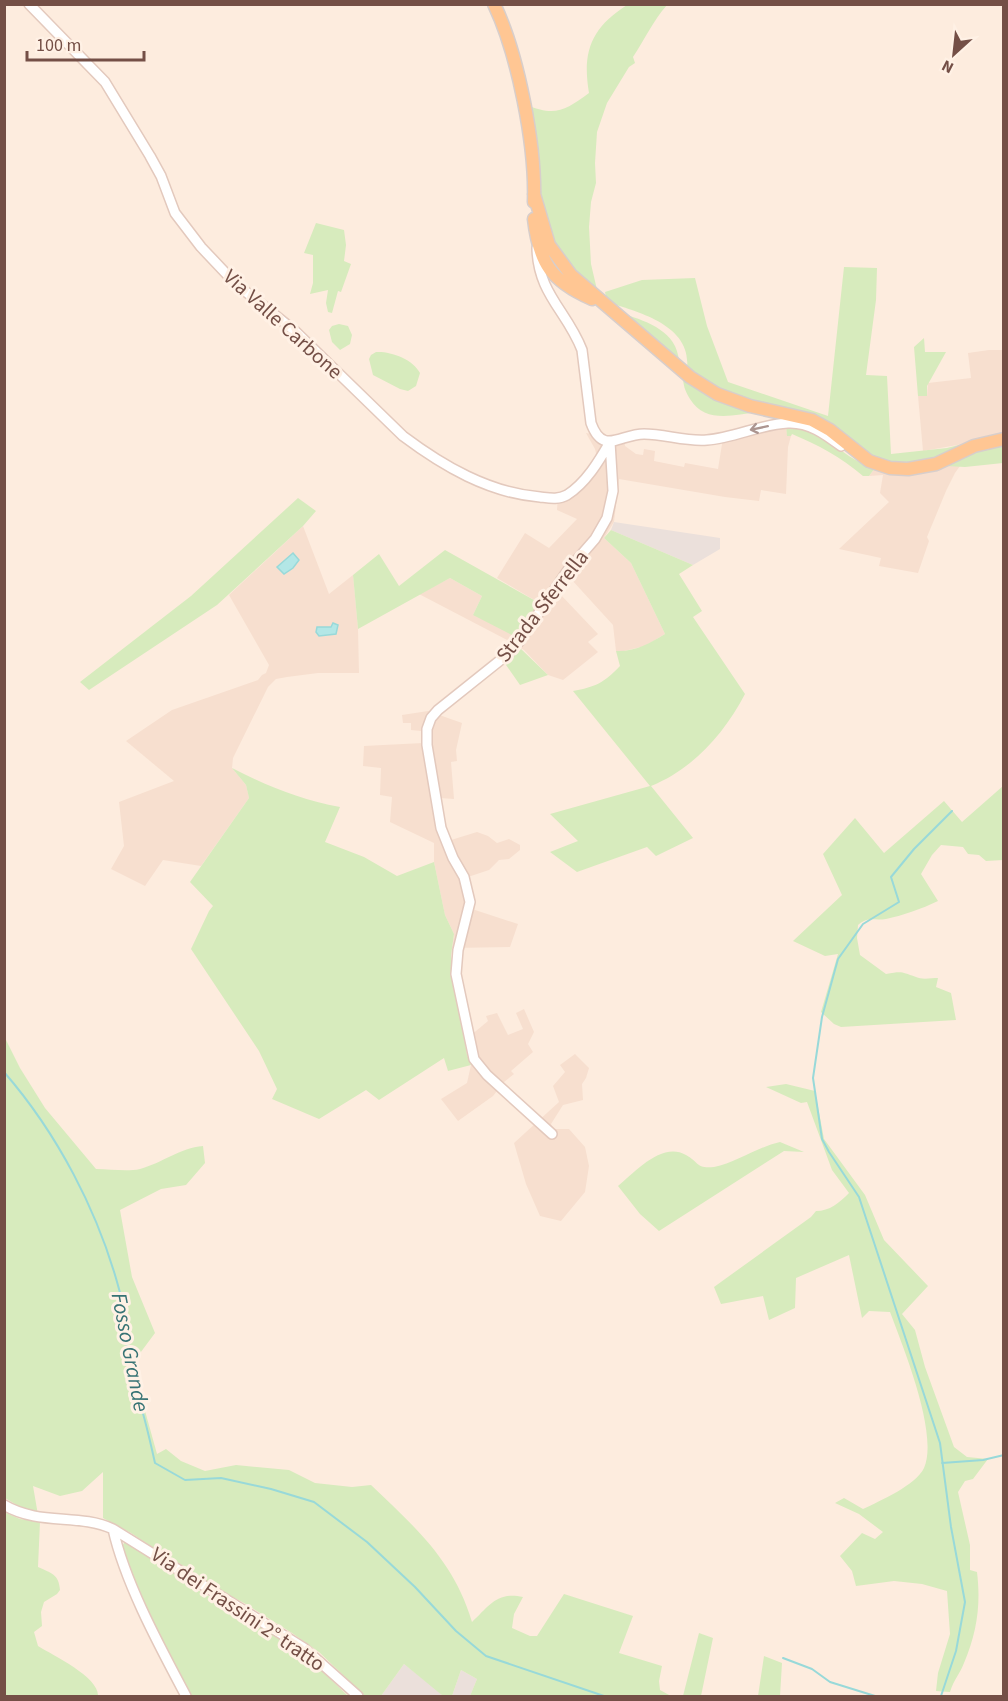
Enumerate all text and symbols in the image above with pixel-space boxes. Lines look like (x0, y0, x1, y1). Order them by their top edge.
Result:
scale bar (27, 24, 144, 62)
north arrow (924, 24, 984, 84)
text: 100 m (36, 33, 81, 58)
text: N (938, 54, 957, 79)
street label: Via Valle Carbone (217, 262, 349, 386)
one-way arrow (750, 423, 769, 434)
street label: Strada Sferrella (489, 543, 595, 669)
water label: Fosso Grande (103, 1290, 157, 1415)
street label: Via dei Frassini 2° tratto (145, 1540, 331, 1678)

